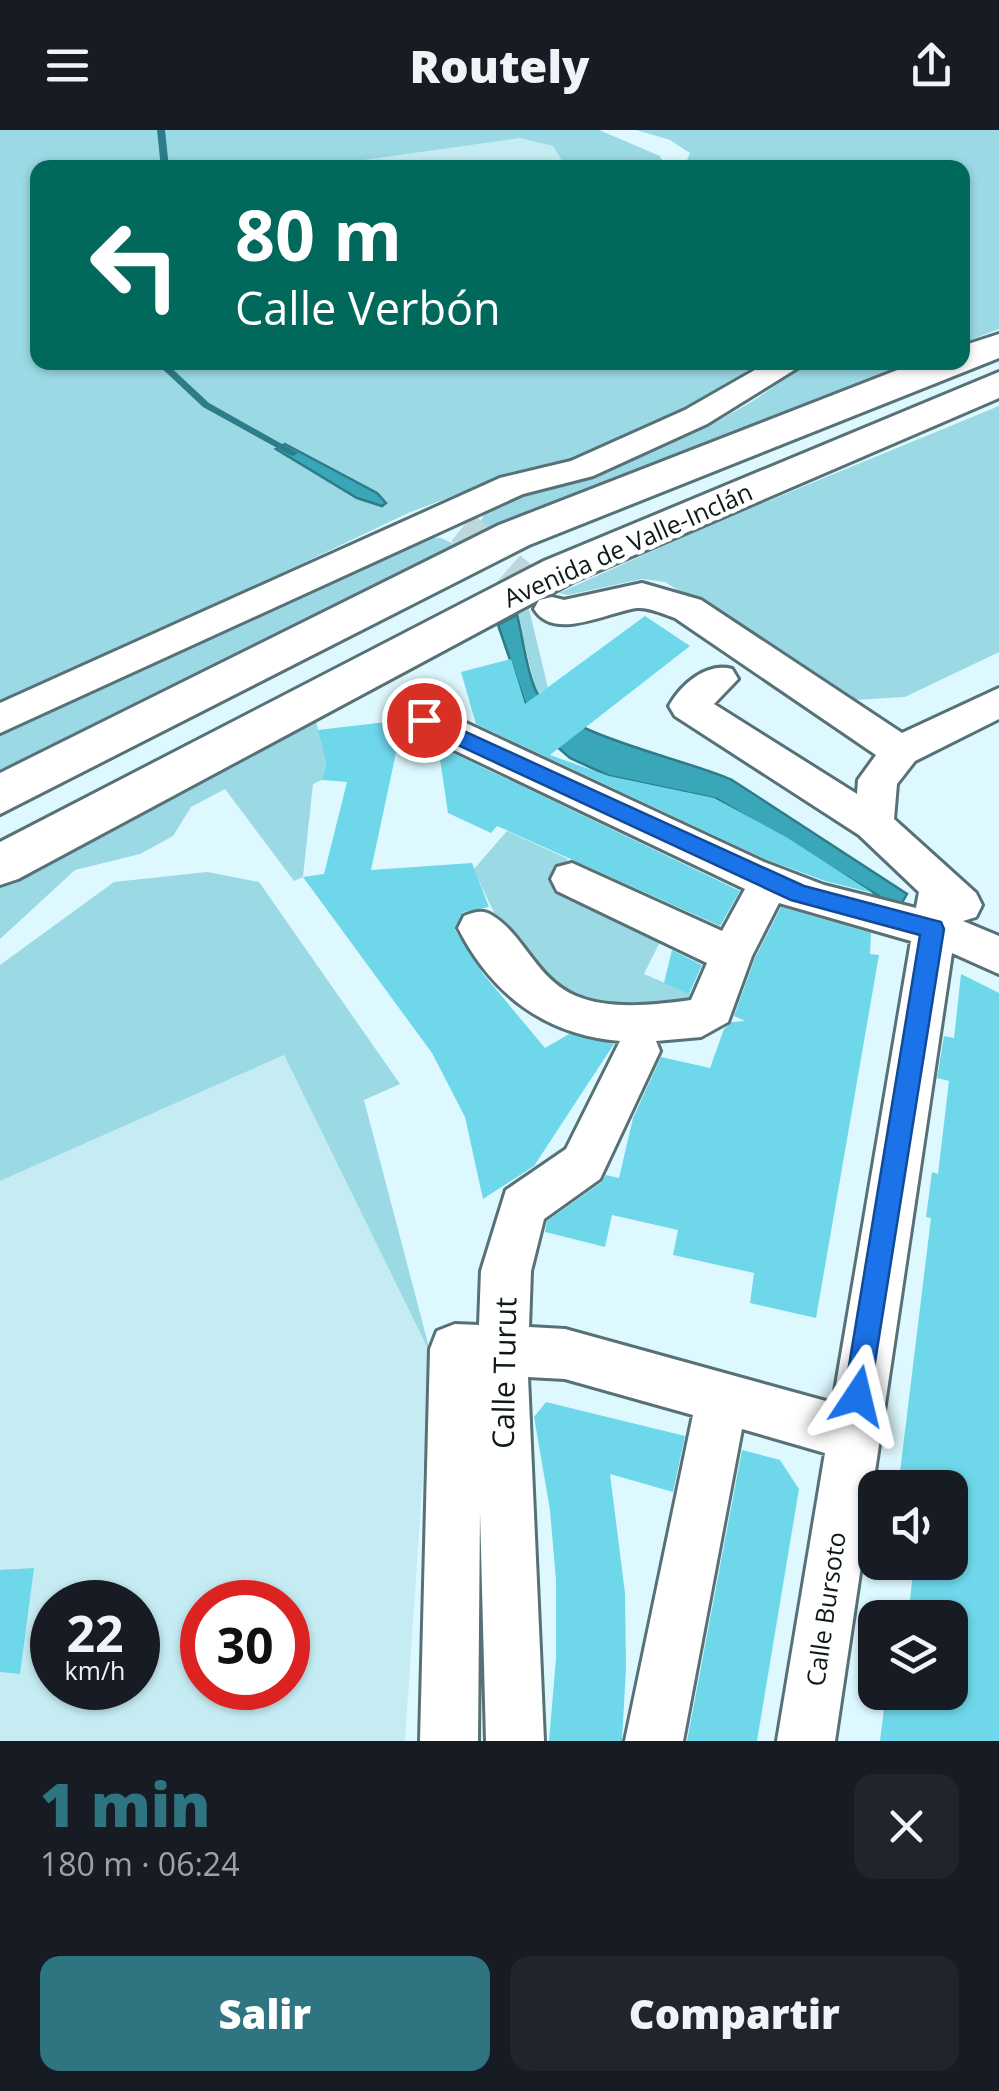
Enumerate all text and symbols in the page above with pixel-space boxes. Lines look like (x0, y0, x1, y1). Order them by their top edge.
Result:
text: Routely (410, 35, 589, 96)
icon: menu (40, 38, 95, 93)
icon: share (904, 38, 959, 93)
text: 80 m (235, 186, 402, 282)
icon: left (70, 200, 200, 330)
text: Calle Verbón (235, 277, 501, 338)
street label: Avenida de Valle-Inclán (498, 474, 757, 614)
pin (382, 678, 467, 763)
icon: arrive (397, 693, 452, 748)
street label: Calle Turut (482, 1297, 525, 1449)
position arrow (806, 1344, 910, 1448)
map controls (858, 1470, 968, 1710)
button: sound (858, 1470, 968, 1580)
street label: Calle Bursoto (797, 1530, 853, 1688)
speed limit sign: 30 (180, 1580, 310, 1710)
text: 22 (66, 1599, 124, 1667)
button: layers (858, 1600, 968, 1710)
text: km/h (65, 1653, 125, 1687)
text: 1 min (40, 1763, 210, 1845)
button: close (854, 1774, 959, 1879)
text: 180 m · 06:24 (40, 1842, 239, 1885)
button: Salir (40, 1956, 490, 2071)
button: Compartir (510, 1956, 959, 2071)

